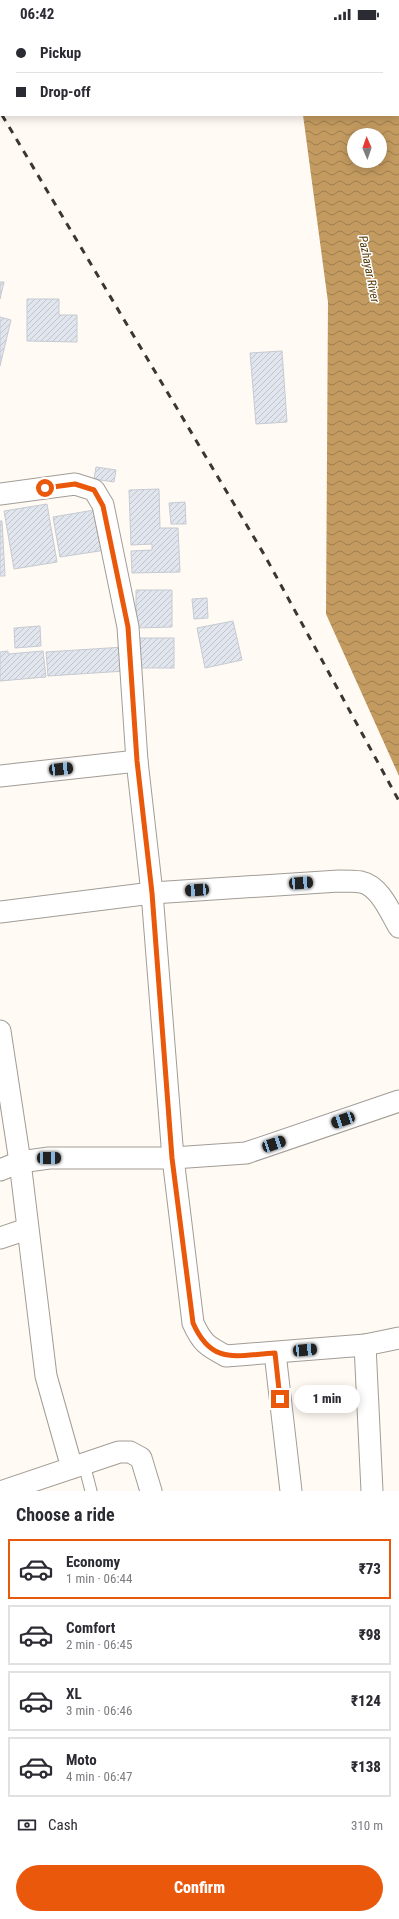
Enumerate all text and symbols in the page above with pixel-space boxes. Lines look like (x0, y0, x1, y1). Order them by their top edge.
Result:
text: 06:42 (20, 5, 54, 23)
text: Pickup (40, 44, 81, 62)
text: Drop-off (40, 83, 91, 101)
north arrow (347, 128, 387, 168)
map controls (347, 128, 387, 168)
water label: Pazhayar River (356, 235, 382, 304)
route start (36, 479, 54, 497)
car (48, 762, 74, 776)
car (289, 876, 313, 890)
car (185, 883, 209, 897)
car (330, 1110, 356, 1130)
car (261, 1134, 287, 1154)
car (37, 1152, 61, 1164)
car (293, 1343, 317, 1357)
callout: 1 min (294, 1385, 360, 1413)
route end (271, 1390, 289, 1408)
text: 1 min (313, 1391, 341, 1406)
text: Choose a ride (16, 1504, 115, 1525)
icon: car (18, 1551, 54, 1587)
text: Economy (66, 1553, 120, 1571)
text: ₹73 (359, 1560, 381, 1578)
text: 1 min · 06:44 (66, 1571, 132, 1586)
icon: car (18, 1617, 54, 1653)
text: Comfort (66, 1619, 115, 1637)
text: ₹98 (359, 1626, 381, 1644)
text: 2 min · 06:45 (66, 1637, 132, 1652)
icon: car (18, 1683, 54, 1719)
text: XL (66, 1685, 82, 1703)
text: ₹124 (351, 1692, 381, 1710)
text: 3 min · 06:46 (66, 1703, 132, 1718)
icon: car (18, 1749, 54, 1785)
text: Moto (66, 1751, 97, 1769)
text: ₹138 (351, 1758, 381, 1776)
text: 4 min · 06:47 (66, 1769, 132, 1784)
icon: cash (16, 1814, 38, 1836)
text: Cash (48, 1816, 78, 1834)
text: 310 m (351, 1818, 383, 1833)
button: Confirm (16, 1865, 383, 1911)

